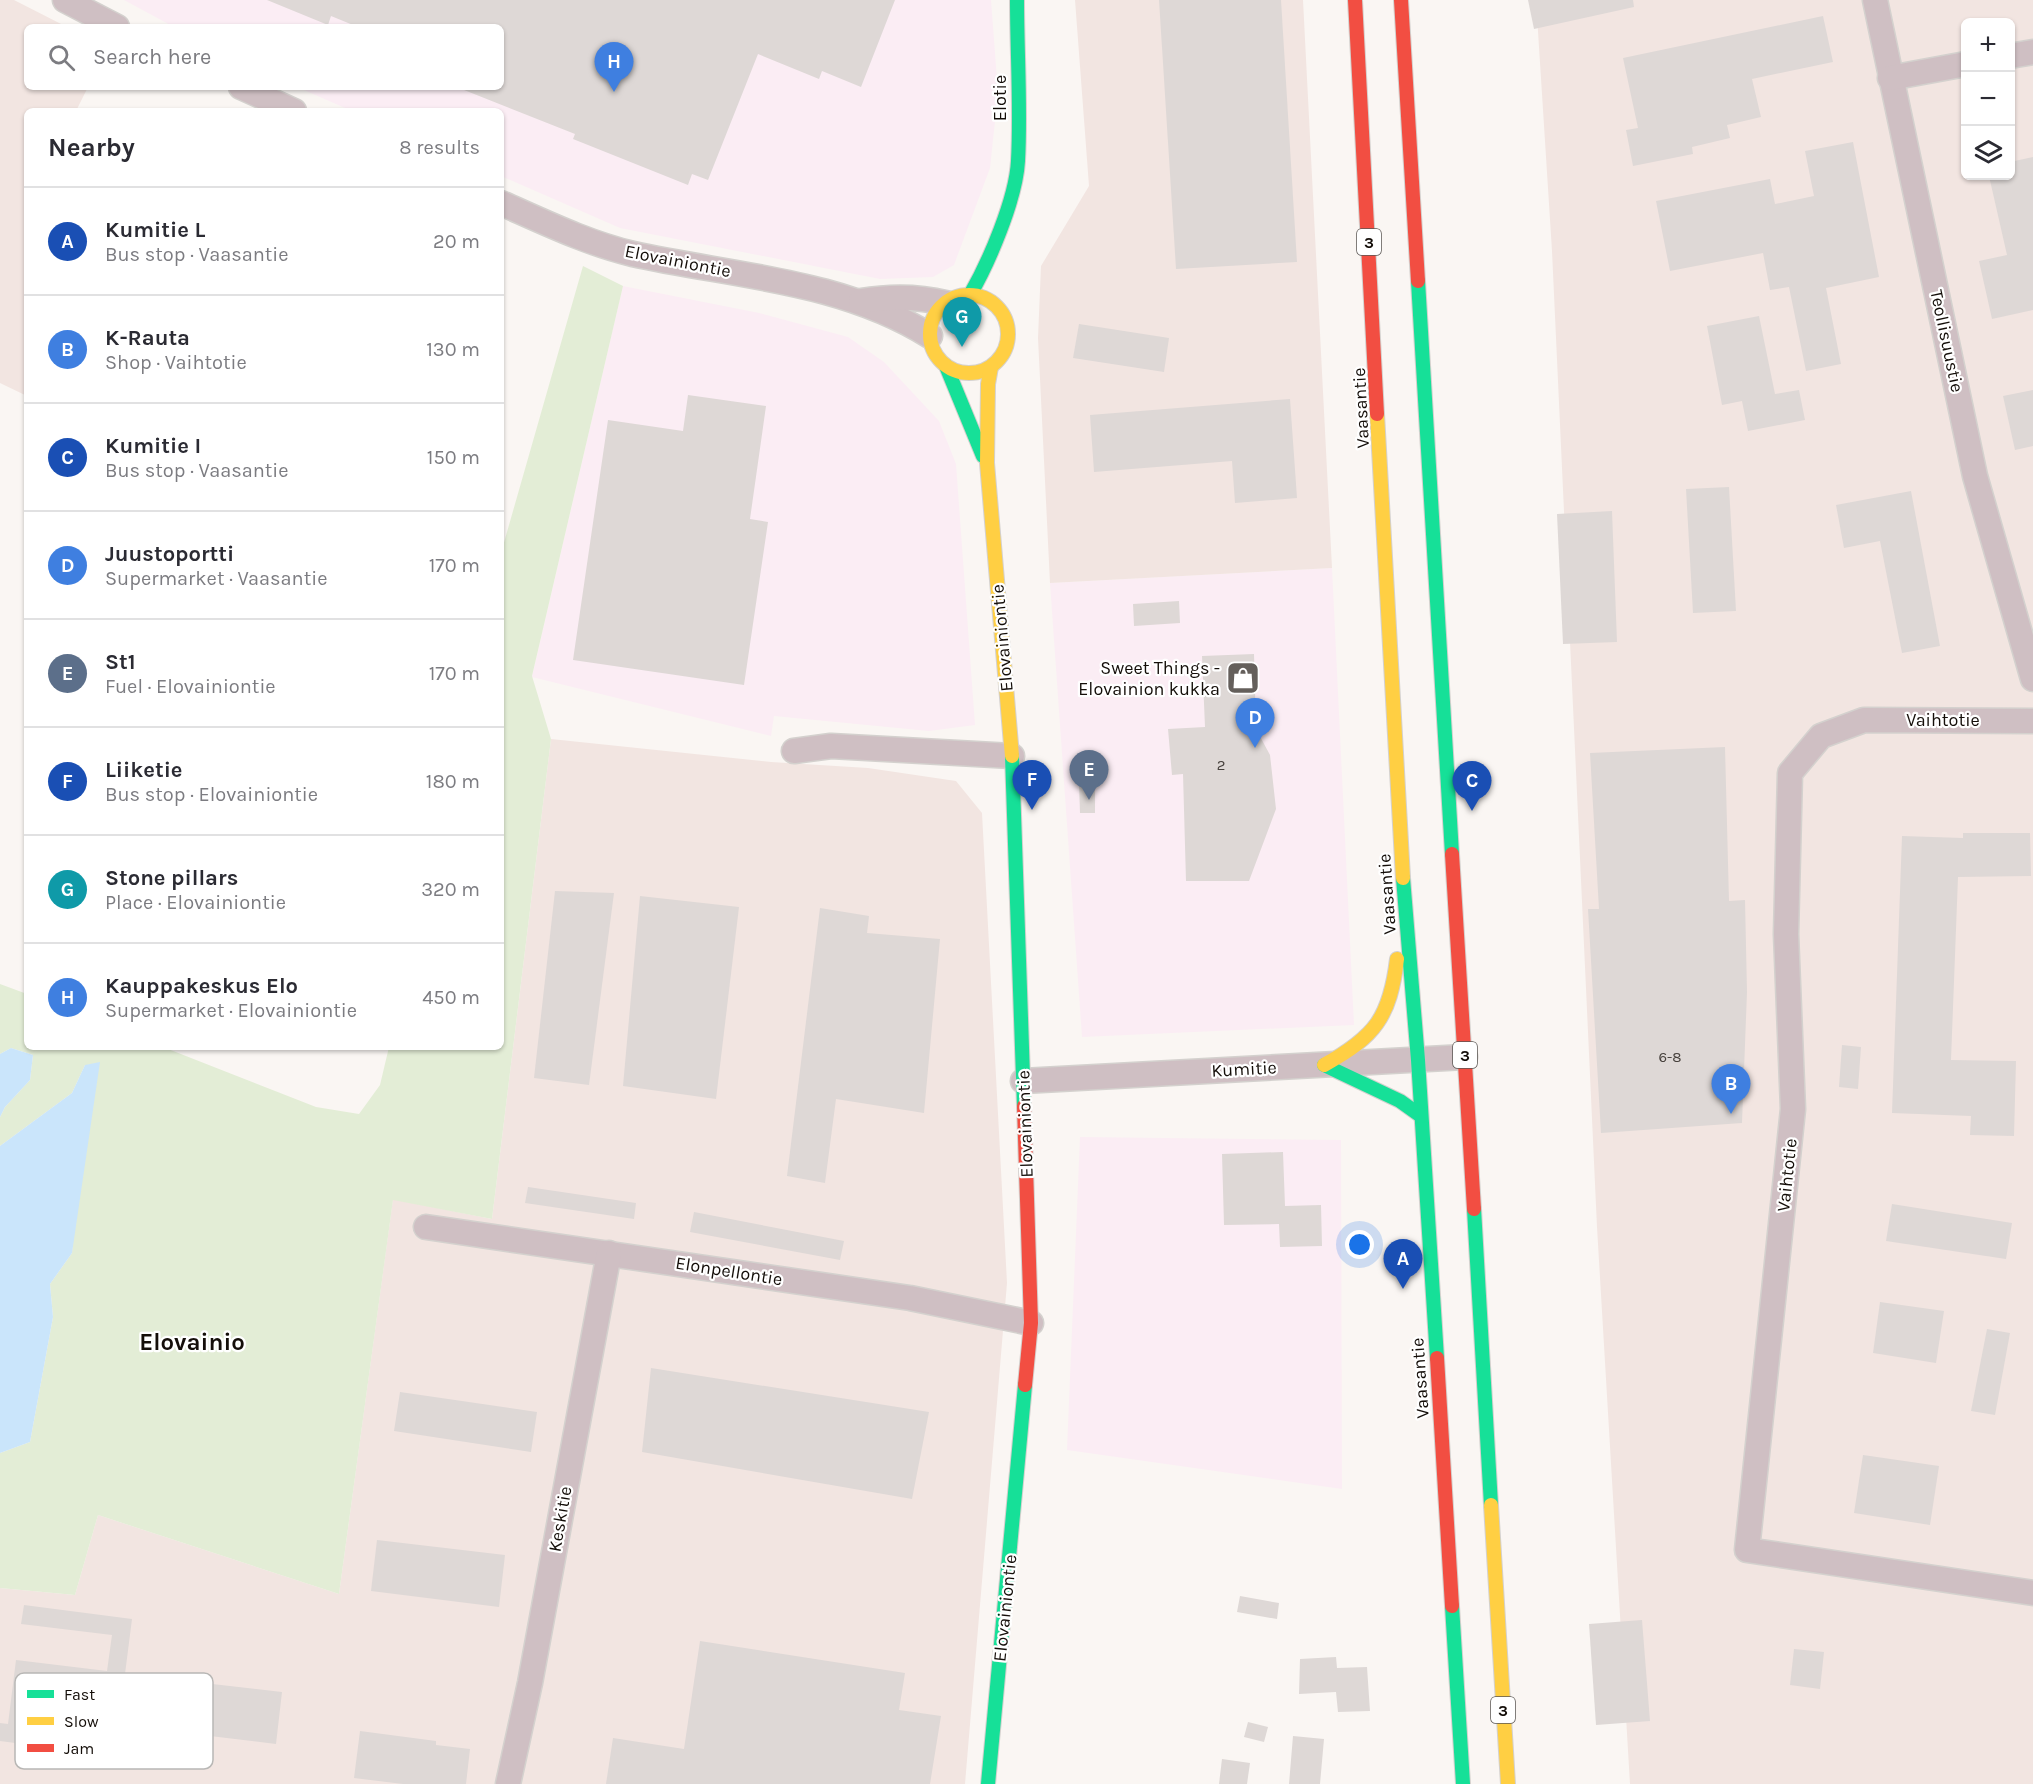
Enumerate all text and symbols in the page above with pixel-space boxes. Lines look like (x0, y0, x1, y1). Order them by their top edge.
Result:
map controls (1961, 18, 2015, 180)
button: + (1961, 18, 2015, 72)
search box (24, 24, 504, 90)
icon: search (45, 41, 78, 74)
pin: H (594, 42, 634, 92)
text: Search here (93, 44, 211, 70)
button: − (1961, 72, 2015, 126)
street label: Elotie (989, 75, 1011, 121)
button: layers (1961, 126, 2015, 180)
text: Nearby (48, 132, 135, 163)
text: 8 results (399, 136, 480, 159)
text: Kumitie L (105, 217, 205, 243)
road number: 3 (1357, 229, 1381, 255)
text: A (61, 230, 74, 253)
text: 20 m (433, 230, 480, 253)
street label: Elovainiontie (623, 240, 733, 282)
text: Bus stop · Vaasantie (105, 243, 289, 266)
street label: Teollisuustie (1925, 288, 1969, 394)
pin: G (942, 298, 982, 347)
text: K-Rauta (105, 325, 190, 351)
text: B (61, 338, 74, 361)
text: 130 m (426, 338, 480, 361)
text: Shop · Vaihtotie (105, 351, 247, 374)
street label: Vaasantie (1348, 367, 1374, 449)
text: Kumitie I (105, 433, 201, 459)
text: C (61, 446, 74, 469)
text: 150 m (427, 446, 480, 469)
text: Bus stop · Vaasantie (105, 459, 289, 482)
text: Juustoportti (105, 541, 234, 567)
text: D (61, 554, 74, 577)
text: 170 m (429, 554, 480, 577)
text: Supermarket · Vaasantie (105, 567, 327, 590)
street label: Elovainiontie (986, 583, 1018, 693)
text: St1 (105, 649, 136, 675)
place label: Sweet Things - Elovainion kukka (1078, 657, 1220, 700)
shop icon: Sweet Things - Elovainion kukka (1225, 660, 1261, 696)
text: E (62, 662, 73, 685)
text: 170 m (429, 662, 480, 685)
text: Fuel · Elovainiontie (105, 675, 276, 698)
pin: D (1236, 698, 1274, 748)
street label: Vaihtotie (1906, 709, 1980, 731)
pin: E (1070, 750, 1108, 800)
house number: 2 (1217, 756, 1225, 774)
text: Liiketie (105, 757, 183, 783)
pin: F (1012, 760, 1052, 810)
pin: C (1452, 762, 1492, 811)
text: F (62, 770, 73, 793)
text: 180 m (426, 770, 480, 793)
text: Bus stop · Elovainiontie (105, 783, 318, 806)
street label: Vaasantie (1373, 853, 1401, 935)
text: Stone pillars (105, 865, 238, 891)
text: G (61, 878, 74, 901)
text: 320 m (421, 878, 480, 901)
text: Place · Elovainiontie (105, 891, 286, 914)
text: Kauppakeskus Elo (105, 973, 298, 999)
text: H (60, 986, 75, 1009)
text: 450 m (422, 986, 480, 1009)
text: Supermarket · Elovainiontie (105, 999, 357, 1022)
road number: 3 (1453, 1042, 1477, 1068)
house number: 6-8 (1658, 1048, 1682, 1066)
street label: Kumitie (1211, 1056, 1277, 1082)
pin: B (1712, 1064, 1750, 1114)
street label: Elovainiontie (1012, 1070, 1038, 1178)
street label: Vaihtotie (1772, 1137, 1802, 1213)
your location (1345, 1230, 1374, 1259)
pin: A (1384, 1240, 1422, 1289)
street label: Elonpellontie (674, 1252, 784, 1290)
district label: Elovainio (139, 1328, 245, 1356)
street label: Vaasantie (1406, 1337, 1434, 1419)
street label: Keskitie (543, 1484, 577, 1554)
street label: Elovainiontie (988, 1553, 1022, 1663)
legend (15, 1673, 213, 1769)
text: Fast (64, 1685, 95, 1704)
road number: 3 (1491, 1697, 1515, 1723)
text: Slow (64, 1712, 99, 1731)
text: Jam (64, 1739, 94, 1758)

